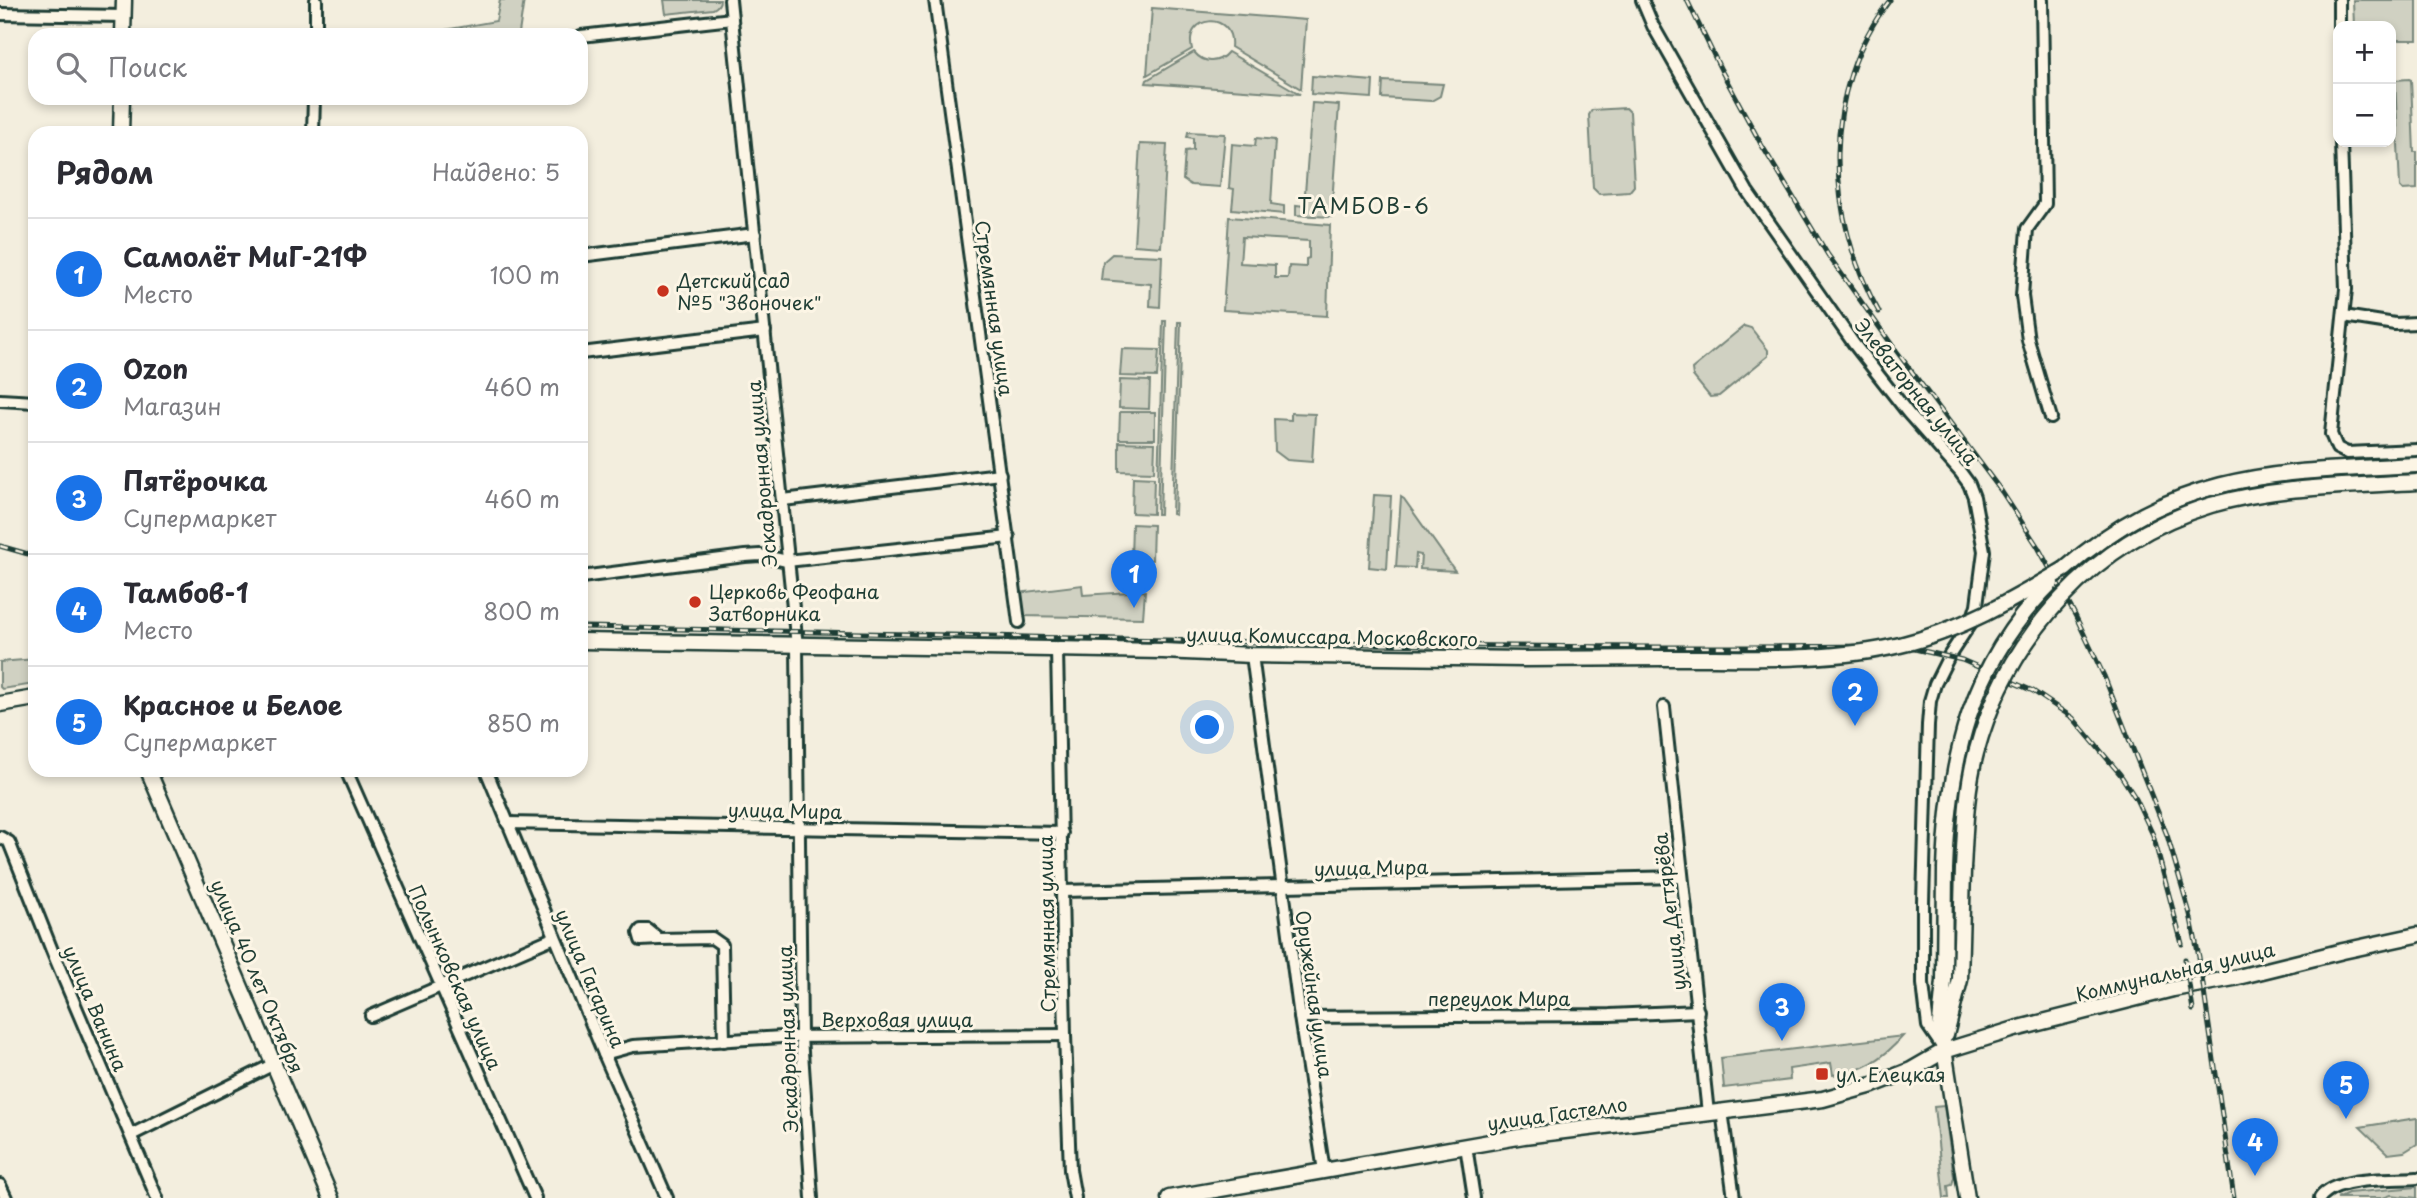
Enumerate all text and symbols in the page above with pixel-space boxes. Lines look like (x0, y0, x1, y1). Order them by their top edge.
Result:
map controls (2333, 21, 2396, 147)
button: + (2333, 21, 2396, 84)
search box (28, 28, 588, 105)
text: Поиск (108, 47, 187, 86)
icon: search (52, 48, 90, 86)
button: − (2333, 84, 2396, 147)
text: Рядом (56, 149, 154, 194)
text: Найдено: 5 (432, 154, 560, 189)
district label: ТАМБОВ-6 (1297, 189, 1431, 221)
street label: Стремянная улица (969, 218, 1021, 398)
text: Самолёт МиГ-21Ф (123, 237, 367, 276)
text: 1 (74, 257, 85, 292)
text: 100 m (490, 257, 560, 292)
place label: Детский сад №5 "Звоночек" (676, 266, 822, 316)
text: Место (123, 276, 193, 311)
marker: Детский сад №5 "Звоночек" (655, 283, 671, 299)
street label: Элеваторная улица (1849, 311, 1985, 471)
text: Ozon (123, 349, 188, 388)
text: 2 (71, 369, 87, 404)
text: 460 m (485, 369, 560, 404)
street label: Эскадронная улица (739, 379, 783, 569)
text: Магазин (123, 388, 222, 423)
text: Пятёрочка (123, 461, 268, 500)
text: 3 (71, 481, 87, 516)
text: 460 m (485, 481, 560, 516)
text: Супермаркет (123, 500, 277, 535)
pin: 1 (1111, 550, 1157, 608)
text: Тамбов-1 (123, 573, 249, 612)
place label: Церковь Феофана Затворника (709, 577, 879, 627)
text: 4 (71, 593, 87, 628)
text: 800 m (483, 593, 560, 628)
marker: Церковь Феофана Затворника (687, 594, 703, 610)
text: Место (123, 612, 193, 647)
street label: улица Комиссара Московского (1186, 619, 1478, 653)
pin: 2 (1832, 668, 1878, 726)
text: Красное и Белое (123, 685, 343, 724)
text: 5 (72, 705, 86, 740)
text: 850 m (487, 705, 560, 740)
your location (1190, 710, 1224, 744)
text: Супермаркет (123, 724, 277, 759)
street label: улица Мира (728, 795, 842, 825)
street label: улица Дегтярёва (1645, 831, 1693, 992)
street label: Стремянная улица (1030, 835, 1062, 1013)
street label: улица Мира (1314, 852, 1428, 882)
street label: улица 40 лет Октября (204, 875, 312, 1077)
street label: Полынковская улица (403, 880, 509, 1074)
street label: улица Гагарина (549, 904, 633, 1052)
street label: Оружейная улица (1289, 908, 1341, 1080)
street label: Коммунальная улица (2073, 934, 2277, 1008)
street label: улица Ванина (57, 941, 135, 1075)
street label: Эскадронная улица (770, 945, 804, 1133)
pin: 3 (1759, 983, 1805, 1041)
street label: переулок Мира (1428, 984, 1570, 1012)
street label: Верховая улица (821, 1005, 973, 1033)
place label: ул. Елецкая (1836, 1060, 1946, 1088)
pin: 5 (2323, 1061, 2369, 1119)
marker: ул. Елецкая (1814, 1066, 1830, 1082)
street label: улица Гастелло (1485, 1089, 1629, 1137)
pin: 4 (2232, 1118, 2278, 1176)

